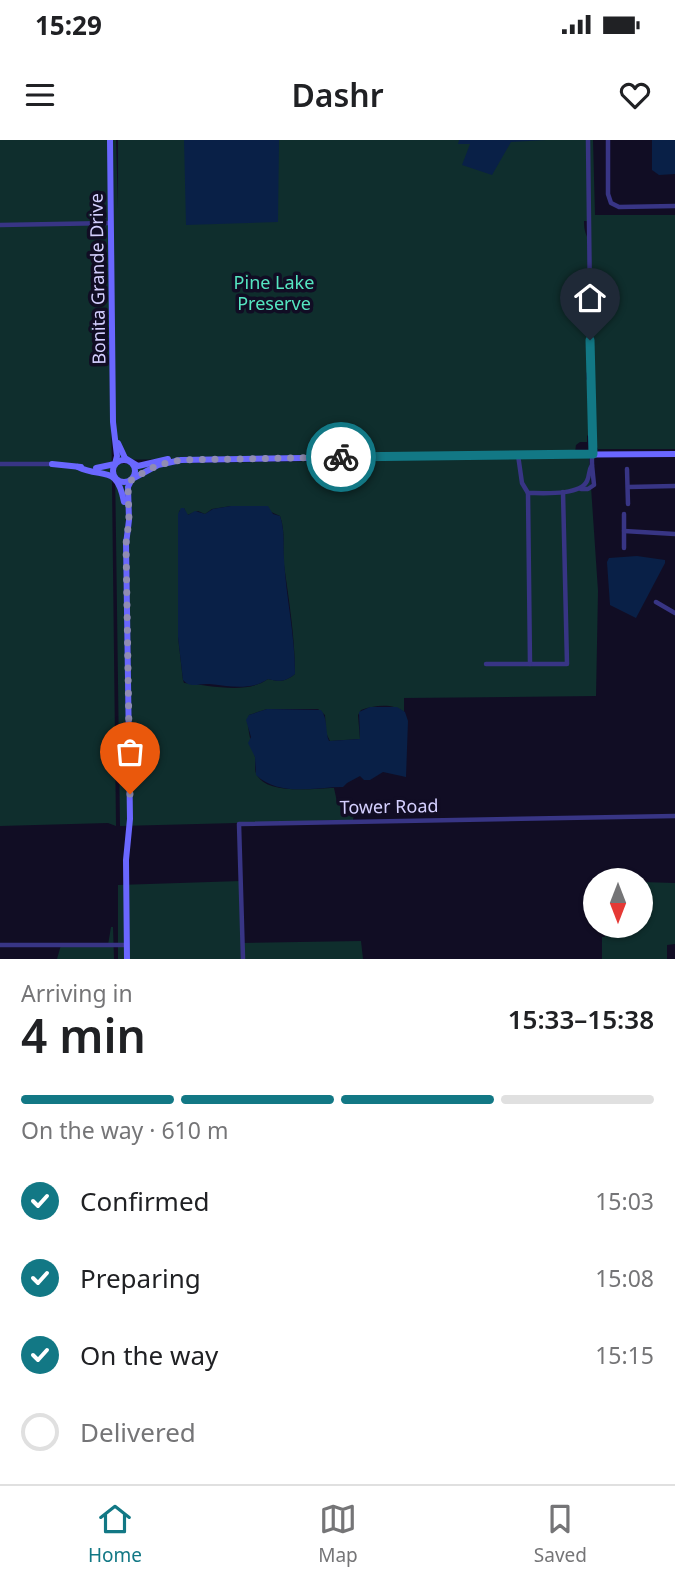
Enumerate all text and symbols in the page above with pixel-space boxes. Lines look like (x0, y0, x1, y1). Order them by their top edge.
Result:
text: 15:29 (35, 7, 102, 43)
text: Dashr (291, 73, 384, 116)
icon: menu (21, 76, 59, 114)
icon: heart (616, 76, 654, 114)
street label: Bonita Grande Drive (84, 193, 110, 365)
pin (560, 268, 620, 340)
park label: Pine Lake Preserve (234, 270, 314, 315)
icon: home (571, 279, 609, 317)
courier (306, 422, 376, 492)
icon: bike (322, 438, 360, 476)
pin (100, 722, 160, 794)
icon: bag (111, 733, 149, 771)
street label: Tower Road (339, 793, 439, 819)
north arrow (583, 868, 653, 938)
map controls (583, 868, 653, 938)
text: Arriving in (21, 977, 133, 1009)
text: 15:33–15:38 (508, 1001, 654, 1037)
text: 4 min (21, 1004, 146, 1066)
text: On the way · 610 m (21, 1114, 228, 1146)
icon: check (21, 1182, 59, 1220)
text: Confirmed (80, 1183, 210, 1219)
text: 15:03 (595, 1185, 654, 1217)
icon: check (21, 1259, 59, 1297)
text: Preparing (80, 1260, 201, 1296)
text: 15:08 (595, 1262, 654, 1294)
icon: check (21, 1336, 59, 1374)
text: On the way (80, 1337, 218, 1373)
text: 15:15 (595, 1339, 654, 1371)
text: Delivered (80, 1414, 196, 1450)
tab: Home (88, 1500, 142, 1568)
tab: Map (318, 1500, 358, 1568)
tab: Saved (534, 1500, 587, 1568)

